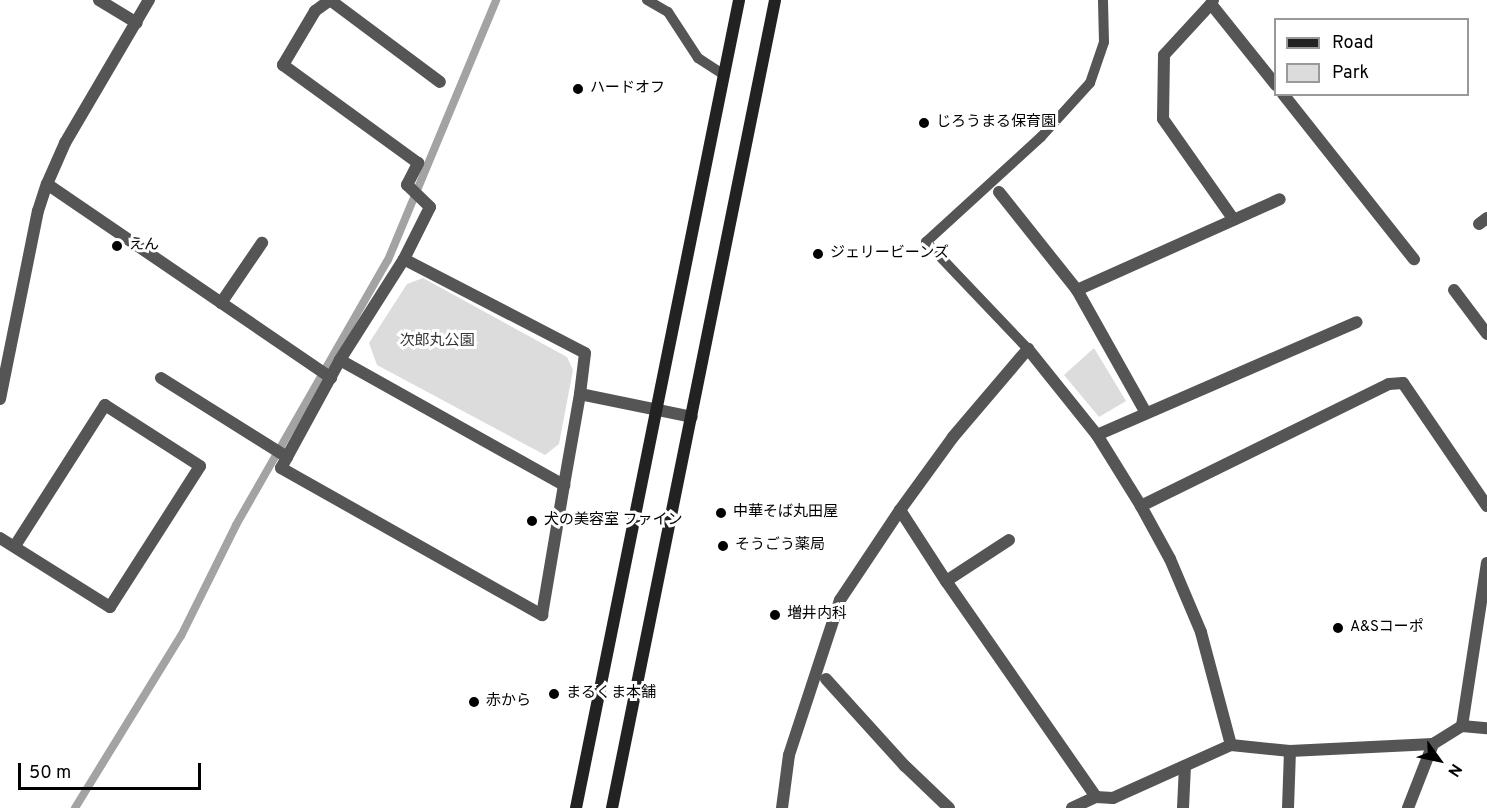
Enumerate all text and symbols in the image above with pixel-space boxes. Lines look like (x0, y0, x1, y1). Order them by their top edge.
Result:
legend (1274, 18, 1469, 96)
text: Road (1332, 32, 1374, 55)
text: Park (1332, 62, 1369, 85)
place label: ハードオフ (590, 80, 665, 98)
marker: ハードオフ (571, 82, 585, 96)
place label: じろうまる保育園 (936, 114, 1056, 132)
marker: じろうまる保育園 (917, 116, 931, 130)
place label: えん (129, 237, 159, 255)
marker: えん (110, 239, 124, 253)
place label: ジェリービーンズ (830, 245, 950, 263)
marker: ジェリービーンズ (811, 247, 825, 261)
park label: 次郎丸公園 (400, 333, 474, 351)
place label: 中華そば丸田屋 (733, 504, 838, 522)
marker: 中華そば丸田屋 (714, 506, 728, 520)
place label: 犬の美容室 ファイン (544, 512, 683, 530)
marker: 犬の美容室 ファイン (525, 514, 539, 528)
place label: そうごう薬局 (735, 537, 825, 555)
marker: そうごう薬局 (716, 539, 730, 553)
place label: 増井内科 (787, 606, 847, 624)
marker: 増井内科 (768, 608, 782, 622)
place label: A&Sコーポ (1350, 619, 1424, 637)
marker: A&Sコーポ (1331, 621, 1345, 635)
place label: まるくま本舗 (566, 685, 656, 703)
marker: まるくま本舗 (547, 687, 561, 701)
place label: 赤から (486, 693, 531, 711)
marker: 赤から (467, 695, 481, 709)
north arrow (1409, 730, 1469, 790)
scale bar (21, 751, 204, 789)
text: N (1443, 760, 1466, 780)
text: 50 m (29, 762, 71, 785)

